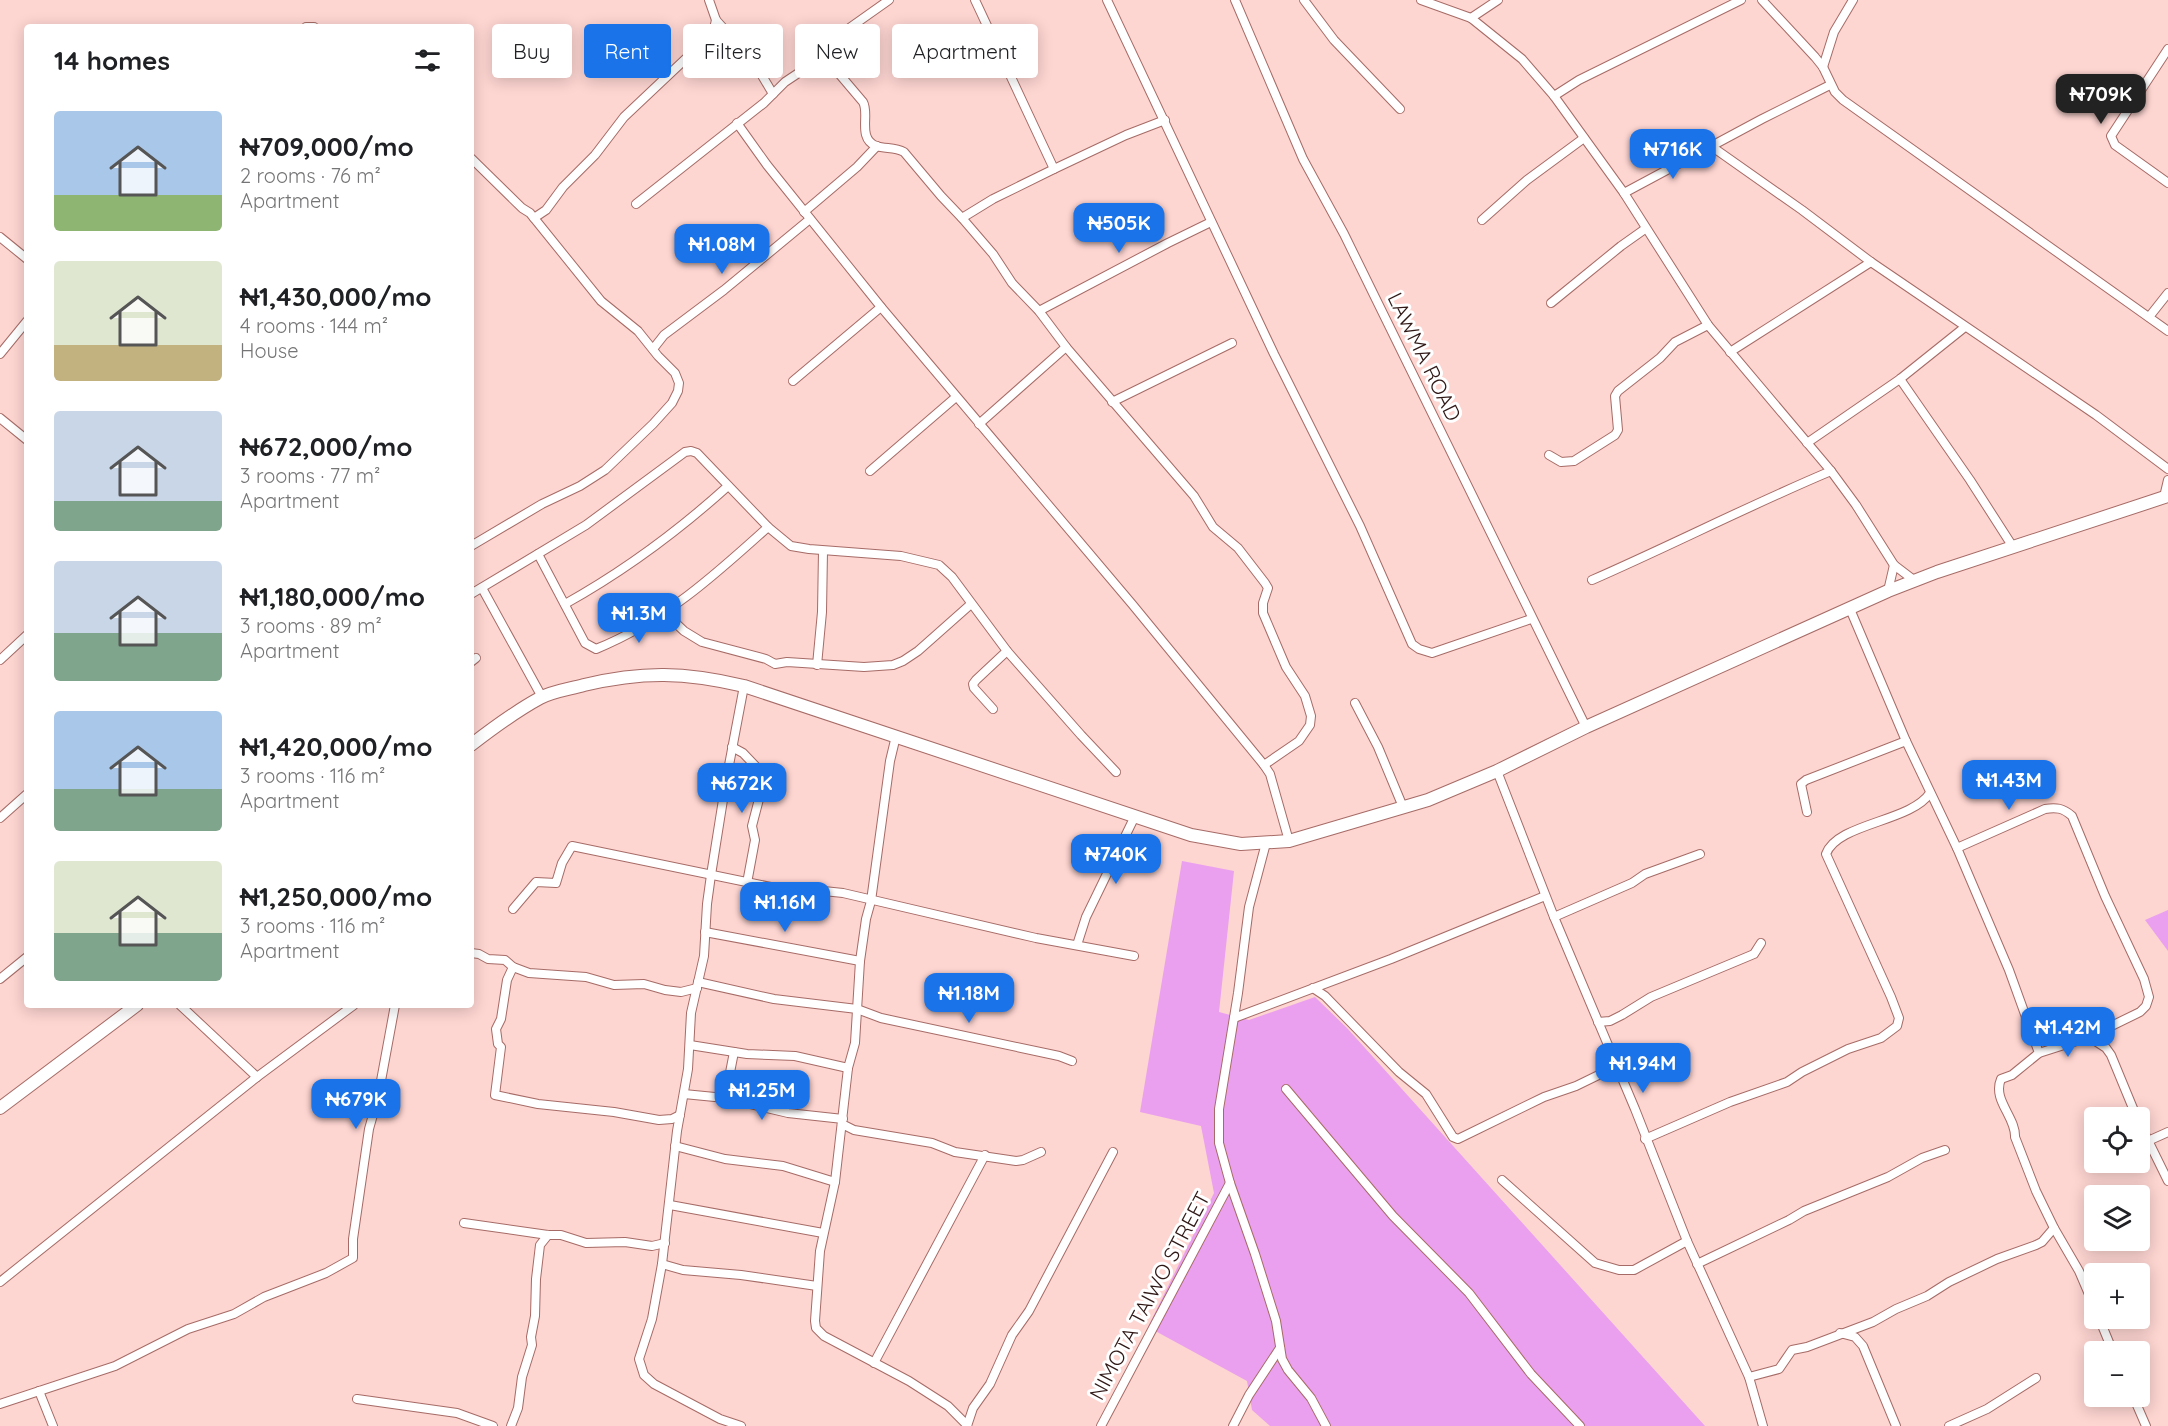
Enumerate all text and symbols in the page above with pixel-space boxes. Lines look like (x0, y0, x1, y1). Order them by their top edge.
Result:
chip: Buy (492, 24, 572, 78)
chip: Rent (584, 24, 671, 78)
chip: Filters (683, 24, 783, 78)
chip: New (795, 24, 880, 78)
chip: Apartment (892, 24, 1038, 78)
text: 14 homes (54, 44, 170, 77)
icon: filters (411, 44, 444, 77)
pin: ₦709K (2059, 74, 2143, 125)
text: ₦709K (2070, 81, 2132, 106)
pin: ₦716K (1631, 129, 1715, 180)
text: ₦709,000/mo (240, 130, 414, 163)
icon: home (102, 135, 174, 207)
text: ₦716K (1644, 136, 1702, 161)
text: 2 rooms · 76 m² (240, 163, 381, 188)
text: Apartment (240, 188, 340, 213)
pin: ₦505K (1077, 203, 1161, 254)
text: ₦505K (1087, 210, 1151, 235)
pin: ₦1.08M (673, 224, 771, 275)
text: ₦1.08M (688, 231, 756, 256)
text: ₦1,430,000/mo (240, 280, 432, 313)
icon: home (102, 285, 174, 357)
street label: LAWMA ROAD (1383, 288, 1467, 425)
text: 4 rooms · 144 m² (240, 313, 388, 338)
text: House (240, 338, 299, 363)
text: ₦672,000/mo (240, 430, 413, 463)
icon: home (102, 435, 174, 507)
text: 3 rooms · 77 m² (240, 463, 380, 488)
text: Apartment (240, 488, 340, 513)
text: ₦1,180,000/mo (240, 580, 425, 613)
icon: home (102, 585, 174, 657)
pin: ₦1.3M (597, 593, 681, 644)
text: ₦1.3M (612, 600, 666, 625)
text: 3 rooms · 89 m² (240, 613, 382, 638)
text: Apartment (240, 638, 340, 663)
text: ₦1,420,000/mo (240, 730, 432, 763)
icon: home (102, 735, 174, 807)
pin: ₦1.43M (1960, 760, 2058, 811)
text: 3 rooms · 116 m² (240, 763, 385, 788)
pin: ₦672K (700, 763, 784, 814)
text: ₦1.43M (1976, 767, 2042, 792)
text: ₦672K (711, 770, 773, 795)
text: Apartment (240, 788, 340, 813)
pin: ₦740K (1074, 834, 1158, 885)
text: ₦740K (1085, 841, 1147, 866)
text: ₦1,250,000/mo (240, 880, 432, 913)
pin: ₦1.16M (736, 882, 834, 933)
icon: home (102, 885, 174, 957)
text: ₦1.16M (754, 889, 816, 914)
text: 3 rooms · 116 m² (240, 913, 385, 938)
text: Apartment (240, 938, 340, 963)
pin: ₦1.18M (920, 973, 1018, 1024)
text: ₦1.18M (938, 980, 1000, 1005)
pin: ₦1.42M (2019, 1007, 2117, 1058)
text: ₦1.42M (2035, 1014, 2101, 1039)
pin: ₦1.94M (1594, 1043, 1692, 1094)
text: ₦1.94M (1610, 1050, 1676, 1075)
pin: ₦1.25M (713, 1070, 811, 1121)
text: ₦1.25M (729, 1077, 795, 1102)
pin: ₦679K (314, 1079, 398, 1130)
text: ₦679K (325, 1086, 387, 1111)
map controls (2084, 1107, 2150, 1407)
button: locate (2084, 1107, 2150, 1173)
button: layers (2084, 1185, 2150, 1251)
street label: NIMOTA TAIWO STREET (1083, 1187, 1215, 1404)
button: + (2084, 1263, 2150, 1329)
button: − (2084, 1341, 2150, 1407)

